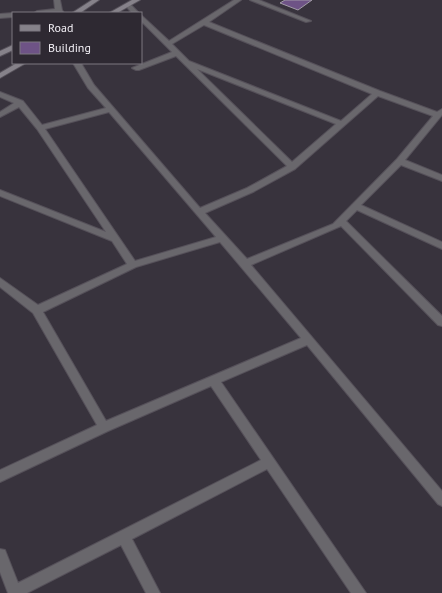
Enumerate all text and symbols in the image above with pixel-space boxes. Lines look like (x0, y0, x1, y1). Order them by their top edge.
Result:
legend (12, 12, 142, 64)
text: Road (48, 20, 73, 35)
text: Building (48, 40, 91, 55)

